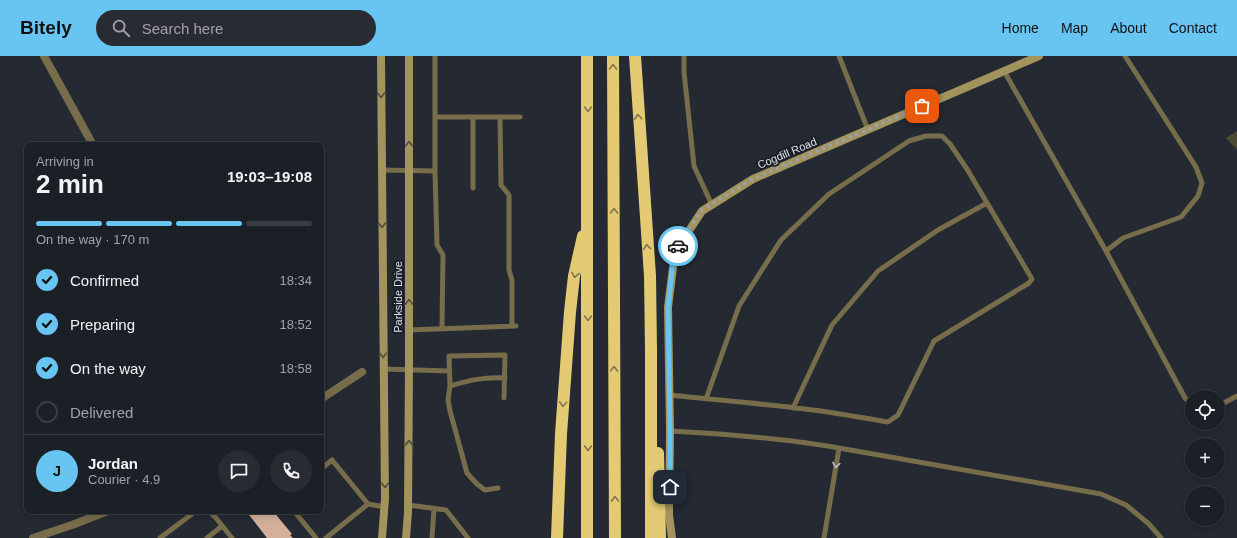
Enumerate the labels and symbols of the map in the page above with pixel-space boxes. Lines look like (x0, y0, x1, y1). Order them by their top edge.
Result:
one-way arrow (609, 64, 617, 70)
pin (905, 89, 939, 123)
one-way arrow (377, 92, 385, 98)
one-way arrow (584, 106, 592, 112)
one-way arrow (634, 114, 643, 120)
street label: Cogdill Road (756, 135, 818, 171)
one-way arrow (405, 141, 413, 147)
one-way arrow (609, 208, 618, 214)
one-way arrow (378, 222, 386, 228)
courier (658, 226, 698, 266)
one-way arrow (643, 244, 652, 250)
street label: Parkside Drive (392, 261, 404, 333)
one-way arrow (571, 272, 580, 278)
one-way arrow (405, 299, 413, 305)
one-way arrow (584, 315, 592, 321)
one-way arrow (379, 352, 387, 358)
one-way arrow (610, 366, 618, 372)
one-way arrow (558, 401, 567, 407)
one-way arrow (405, 440, 413, 446)
one-way arrow (583, 445, 592, 451)
one-way arrow (832, 462, 841, 469)
pin (653, 470, 687, 504)
one-way arrow (380, 482, 389, 488)
one-way arrow (611, 496, 619, 502)

